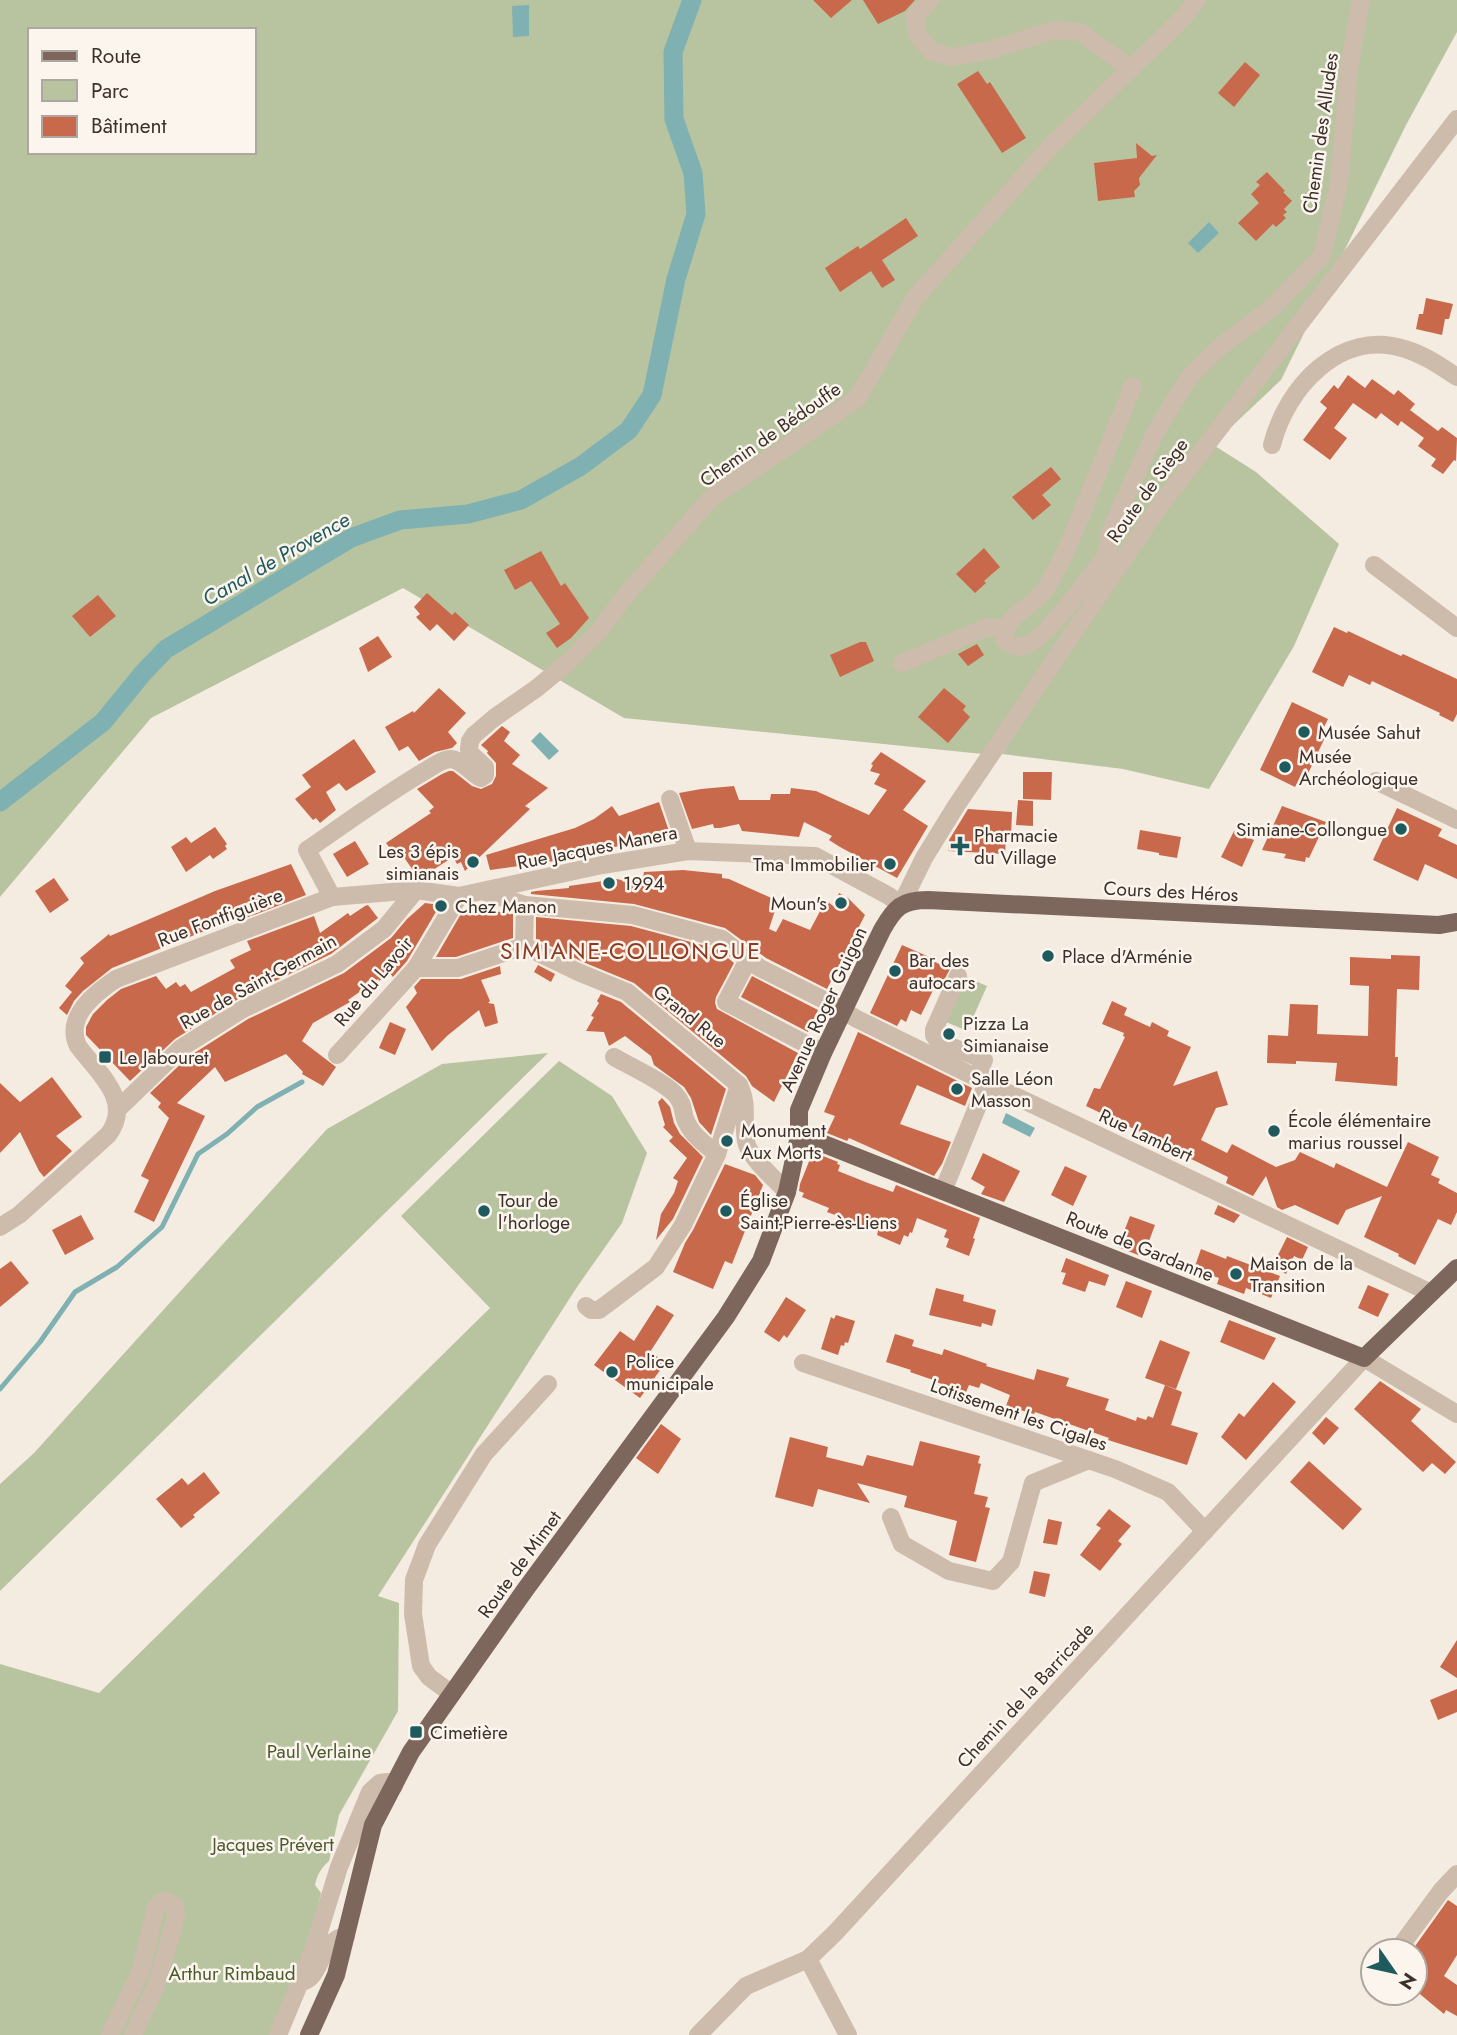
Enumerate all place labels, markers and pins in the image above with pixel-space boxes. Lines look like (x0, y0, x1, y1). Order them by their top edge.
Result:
place label: Musée Sahut (1318, 719, 1421, 746)
marker: Musée Sahut (1296, 724, 1312, 740)
place label: Musée Archéologique (1299, 743, 1418, 792)
marker: Musée Archéologique (1277, 759, 1293, 775)
place label: Simiane-Collongue (1236, 816, 1387, 843)
marker: Simiane-Collongue (1393, 821, 1409, 837)
place label: Pharmacie du Village (974, 822, 1058, 871)
place label: Les 3 épis simianais (378, 838, 459, 887)
marker: Pharmacie du Village (952, 838, 968, 854)
place label: Tma Immobilier (753, 851, 876, 878)
marker: Les 3 épis simianais (465, 854, 481, 870)
marker: Tma Immobilier (882, 856, 898, 872)
place label: 1994 (623, 870, 665, 897)
marker: 1994 (601, 875, 617, 891)
place label: Moun's (771, 890, 827, 917)
place label: Chez Manon (455, 893, 557, 920)
marker: Moun's (833, 895, 849, 911)
marker: Chez Manon (433, 898, 449, 914)
place label: Place d'Arménie (1062, 943, 1192, 970)
place label: Bar des autocars (909, 947, 976, 996)
marker: Place d'Arménie (1040, 948, 1056, 964)
marker: Bar des autocars (887, 963, 903, 979)
place label: Pizza La Simianaise (963, 1010, 1049, 1059)
marker: Pizza La Simianaise (941, 1026, 957, 1042)
place label: Le Jabouret (119, 1044, 209, 1071)
marker: Le Jabouret (97, 1049, 113, 1065)
place label: Salle Léon Masson (971, 1065, 1053, 1114)
marker: Salle Léon Masson (949, 1081, 965, 1097)
place label: École élémentaire marius roussel (1288, 1107, 1431, 1156)
place label: Monument Aux Morts (741, 1117, 826, 1166)
marker: École élémentaire marius roussel (1266, 1123, 1282, 1139)
marker: Monument Aux Morts (719, 1133, 735, 1149)
place label: Tour de l'horloge (498, 1187, 570, 1236)
place label: Église Saint-Pierre-ès-Liens (740, 1187, 897, 1236)
marker: Tour de l'horloge (476, 1203, 492, 1219)
marker: Église Saint-Pierre-ès-Liens (718, 1203, 734, 1219)
place label: Maison de la Transition (1250, 1250, 1353, 1299)
marker: Maison de la Transition (1228, 1266, 1244, 1282)
place label: Police municipale (626, 1348, 714, 1397)
marker: Police municipale (604, 1364, 620, 1380)
place label: Cimetière (430, 1719, 508, 1746)
marker: Cimetière (408, 1724, 424, 1740)

